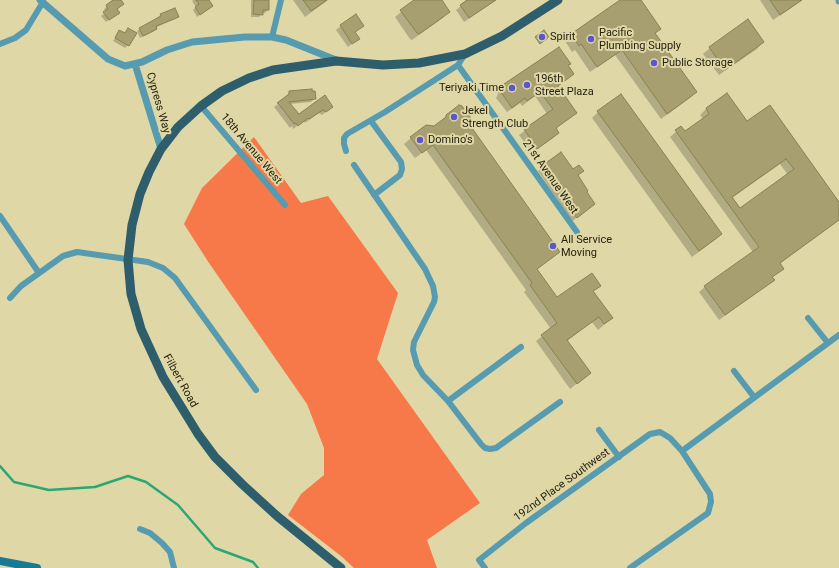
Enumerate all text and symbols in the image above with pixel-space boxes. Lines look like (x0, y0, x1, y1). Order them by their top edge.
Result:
place label: Pacific Plumbing Supply (599, 26, 681, 52)
place label: Spirit (550, 30, 575, 44)
marker: Spirit (537, 32, 547, 42)
marker: Pacific Plumbing Supply (586, 34, 596, 44)
place label: Public Storage (662, 56, 733, 70)
marker: Public Storage (649, 58, 659, 68)
street label: Cypress Way (143, 71, 173, 135)
place label: 196th Street Plaza (535, 72, 594, 98)
marker: 196th Street Plaza (522, 80, 532, 90)
place label: Teriyaki Time (439, 81, 504, 95)
marker: Teriyaki Time (507, 83, 517, 93)
place label: Jekel Strength Club (462, 104, 528, 130)
street label: 18th Avenue West (218, 111, 284, 187)
marker: Jekel Strength Club (449, 112, 459, 122)
place label: Domino's (428, 133, 473, 147)
marker: Domino's (415, 135, 425, 145)
street label: 21st Avenue West (519, 137, 581, 217)
place label: All Service Moving (561, 233, 612, 259)
marker: All Service Moving (548, 241, 558, 251)
street label: Filbert Road (160, 352, 200, 410)
street label: 192nd Place Southwest (511, 446, 613, 524)

